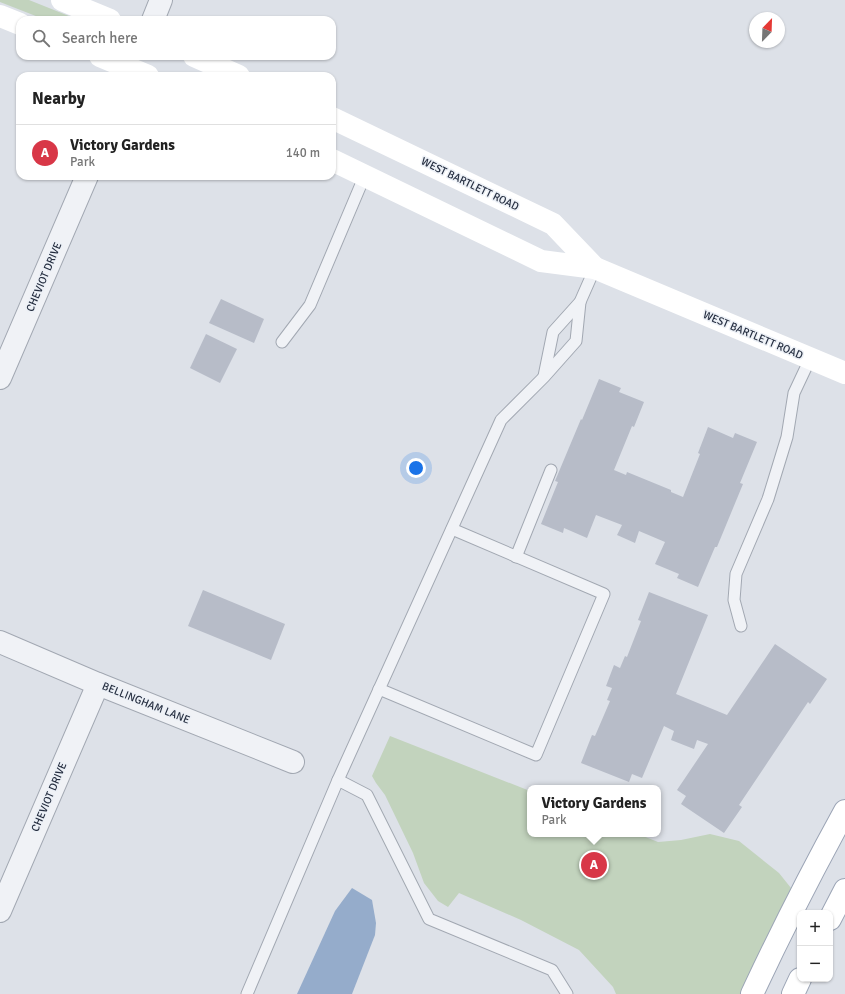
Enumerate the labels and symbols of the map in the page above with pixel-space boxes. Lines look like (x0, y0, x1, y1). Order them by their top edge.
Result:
north arrow (749, 12, 785, 48)
street label: WEST BARTLETT ROAD (419, 155, 521, 213)
street label: CHEVIOT DRIVE (24, 240, 64, 314)
street label: WEST BARTLETT ROAD (701, 308, 805, 362)
your location (406, 458, 426, 478)
street label: BELLINGHAM LANE (100, 679, 192, 727)
street label: CHEVIOT DRIVE (29, 760, 69, 834)
pin: A (581, 850, 607, 880)

